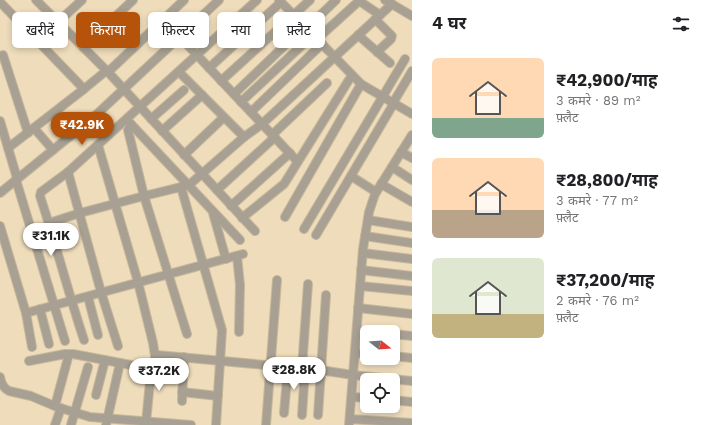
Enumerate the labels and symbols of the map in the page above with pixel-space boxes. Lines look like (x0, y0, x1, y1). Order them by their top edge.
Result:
pin: ₹42.9K (49, 112, 115, 146)
pin: ₹31.1K (18, 223, 84, 257)
north arrow (360, 325, 400, 365)
pin: ₹28.8K (261, 357, 327, 391)
pin: ₹37.2K (126, 358, 192, 392)

